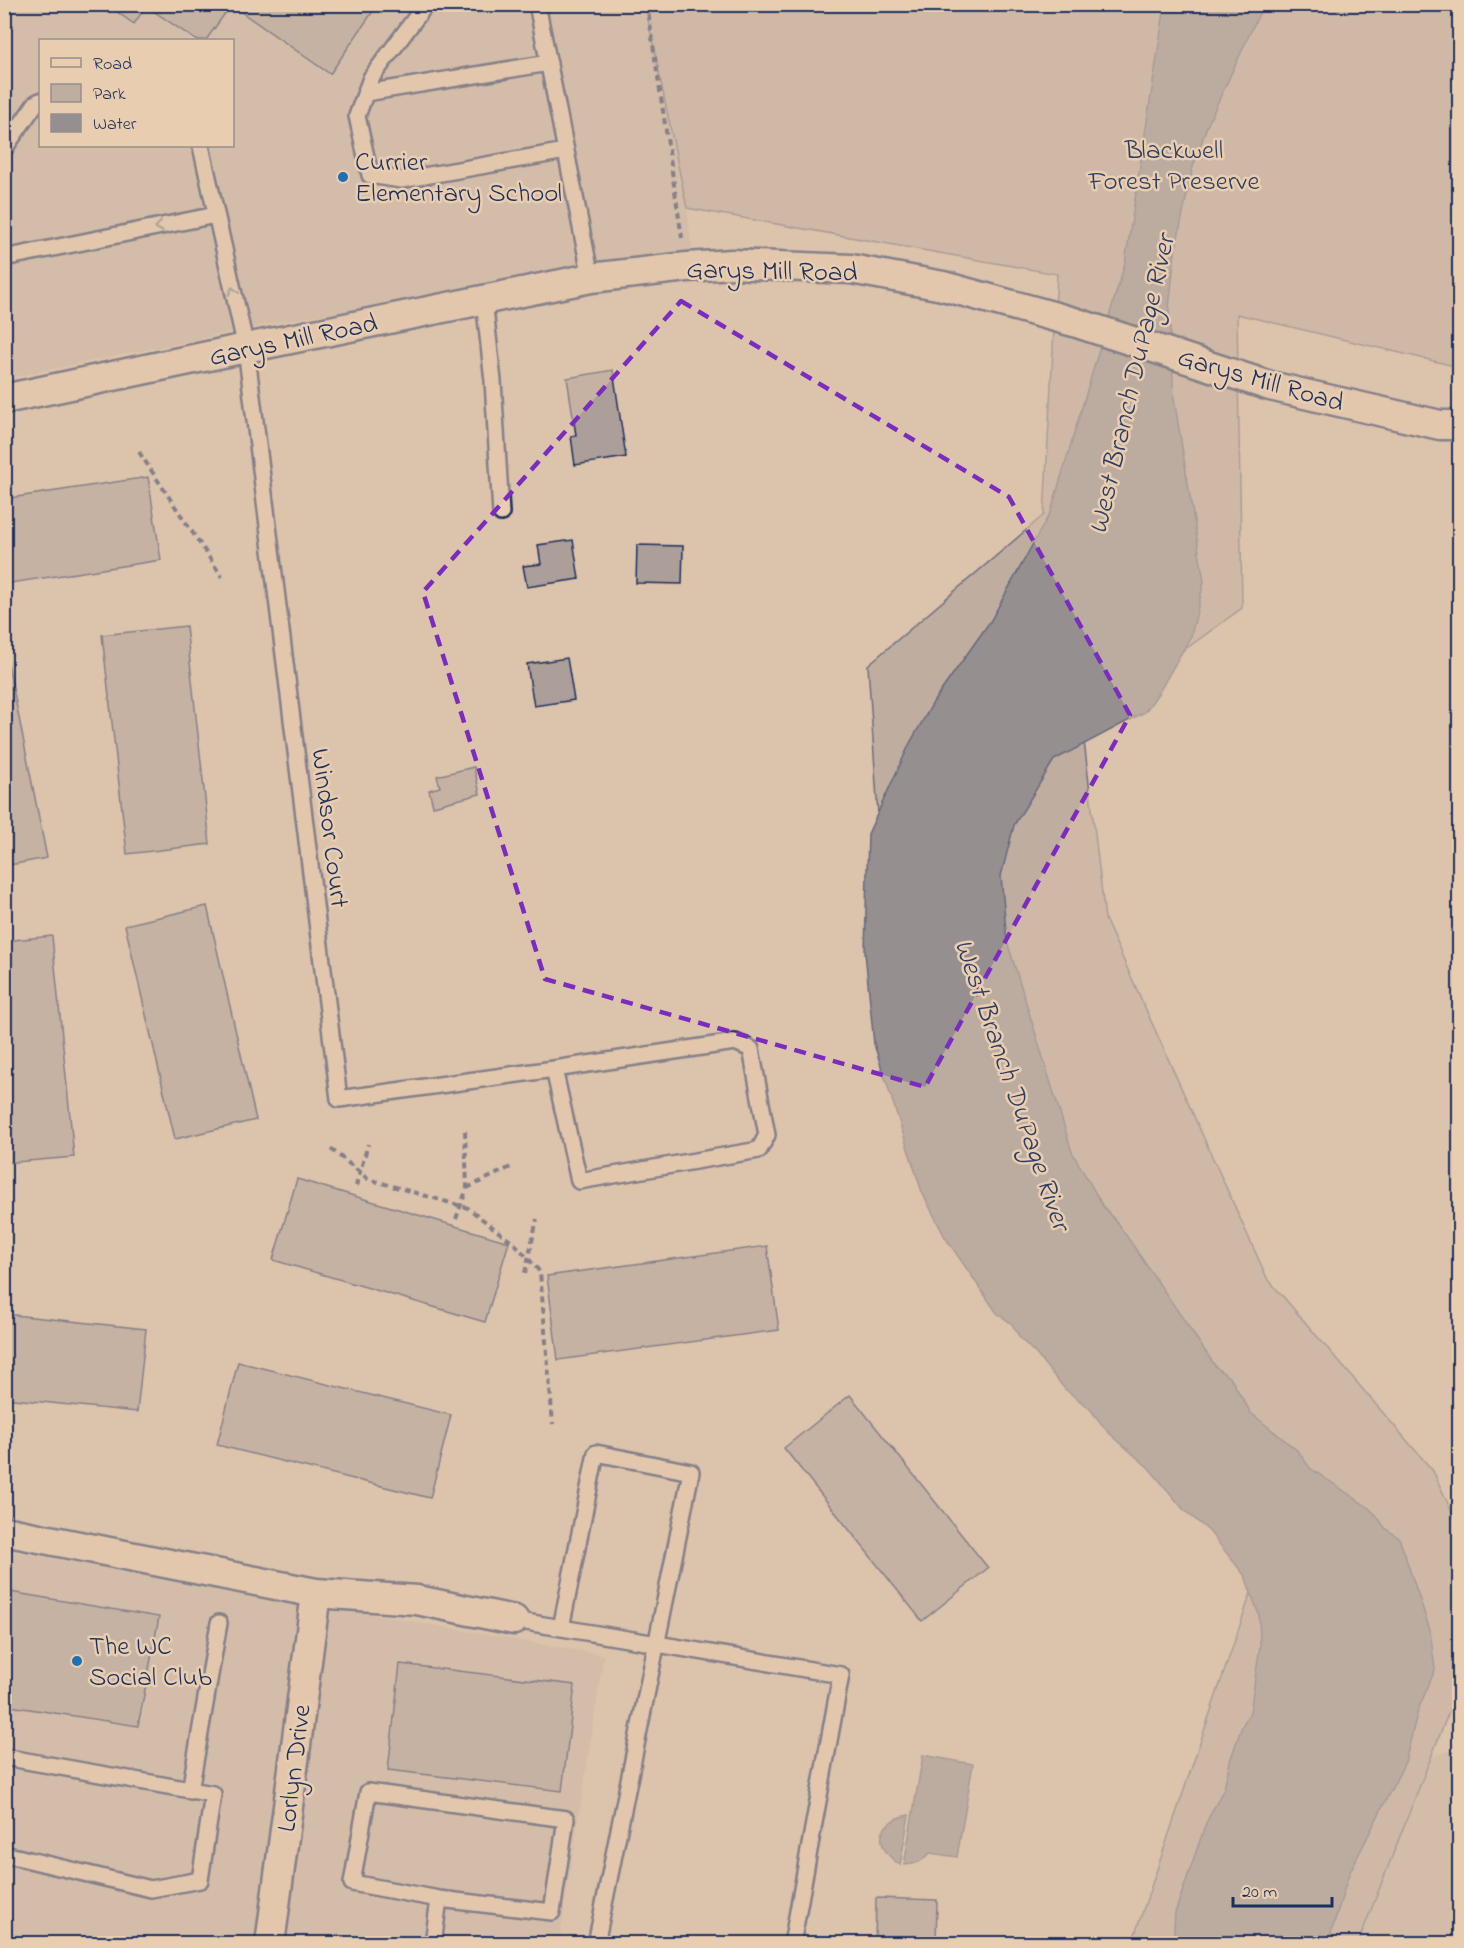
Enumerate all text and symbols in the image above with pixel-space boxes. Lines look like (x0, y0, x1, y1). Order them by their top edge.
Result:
legend (39, 39, 234, 147)
text: Road (93, 52, 132, 78)
text: Park (93, 82, 126, 108)
text: Water (93, 112, 137, 138)
park label: Blackwell Forest Preserve (1087, 132, 1260, 202)
place label: Currier Elementary School (355, 144, 562, 214)
marker: Currier Elementary School (336, 170, 350, 184)
one-way arrow (154, 220, 164, 233)
water label: West Branch DuPage River (1079, 228, 1189, 538)
street label: Garys Mill Road (686, 252, 858, 293)
one-way arrow (227, 286, 240, 296)
street label: Garys Mill Road (206, 305, 381, 378)
street label: Garys Mill Road (1173, 339, 1348, 424)
street label: Windsor Court (299, 746, 358, 910)
water label: West Branch DuPage River (942, 934, 1081, 1240)
place label: The WC Social Club (89, 1628, 212, 1698)
marker: The WC Social Club (70, 1654, 84, 1668)
street label: Lorlyn Drive (268, 1701, 323, 1834)
scale bar (1233, 1870, 1332, 1908)
text: 20 m (1242, 1880, 1277, 1906)

